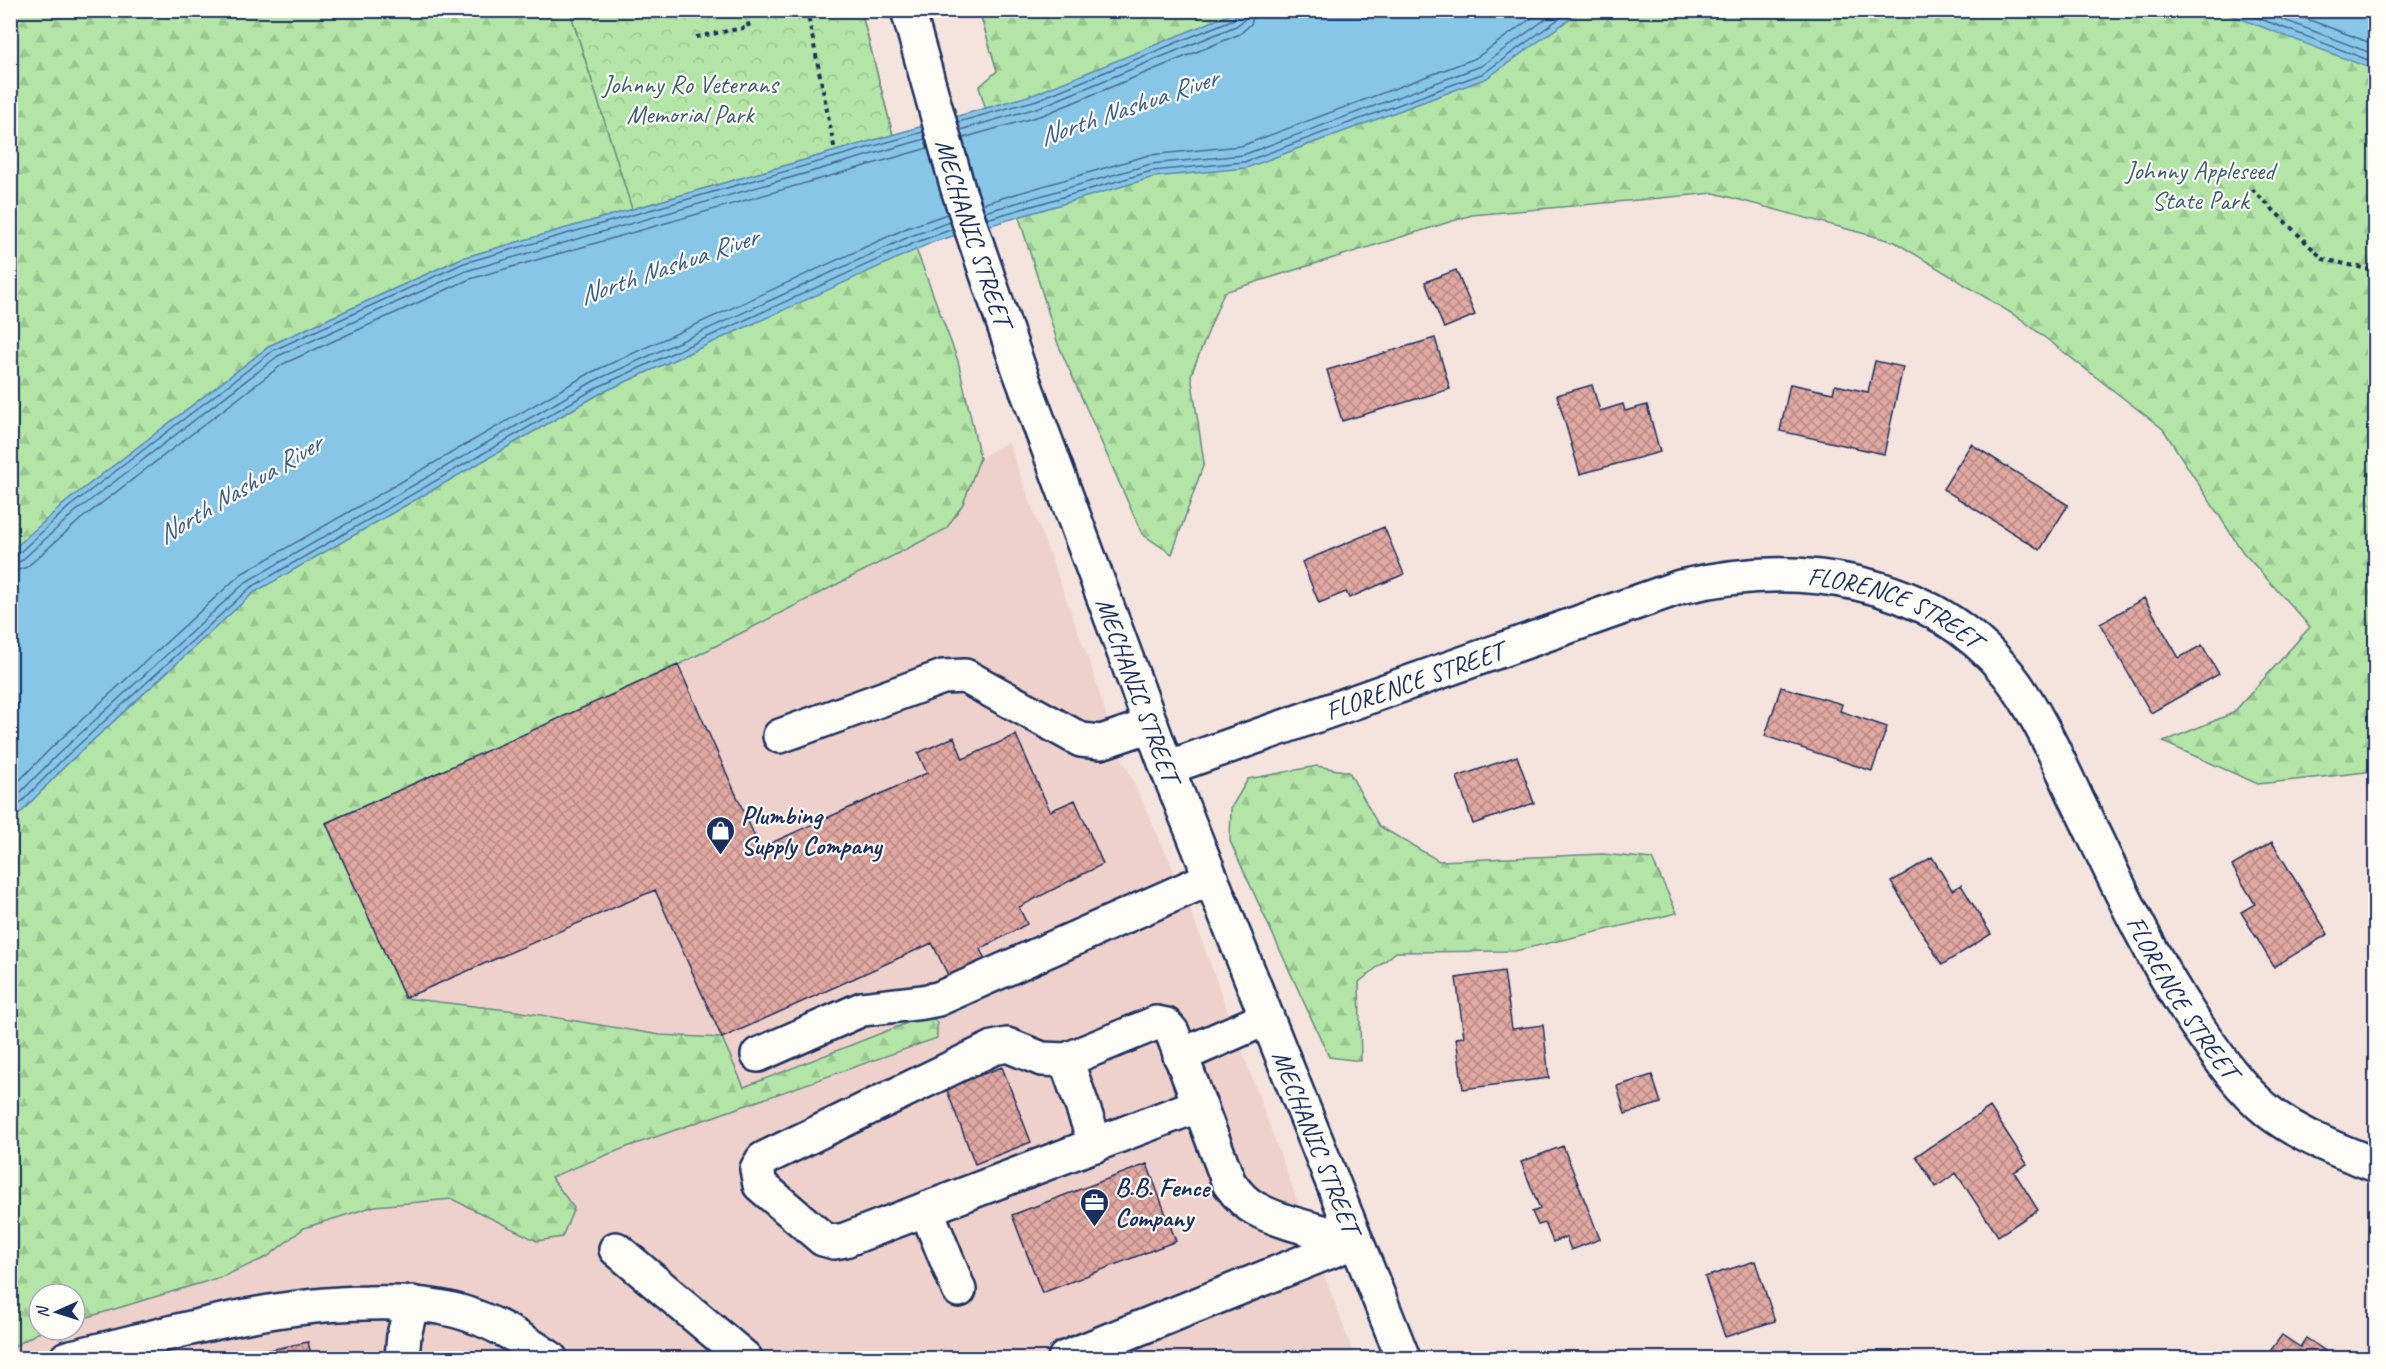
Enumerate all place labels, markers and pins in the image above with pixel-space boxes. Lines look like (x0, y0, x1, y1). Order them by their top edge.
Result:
place label: Plumbing Supply Company (741, 799, 884, 862)
shop icon: Plumbing Supply Company (704, 814, 736, 856)
place label: B.B. Fence Company (1115, 1171, 1211, 1234)
office icon: B.B. Fence Company (1078, 1186, 1110, 1228)

